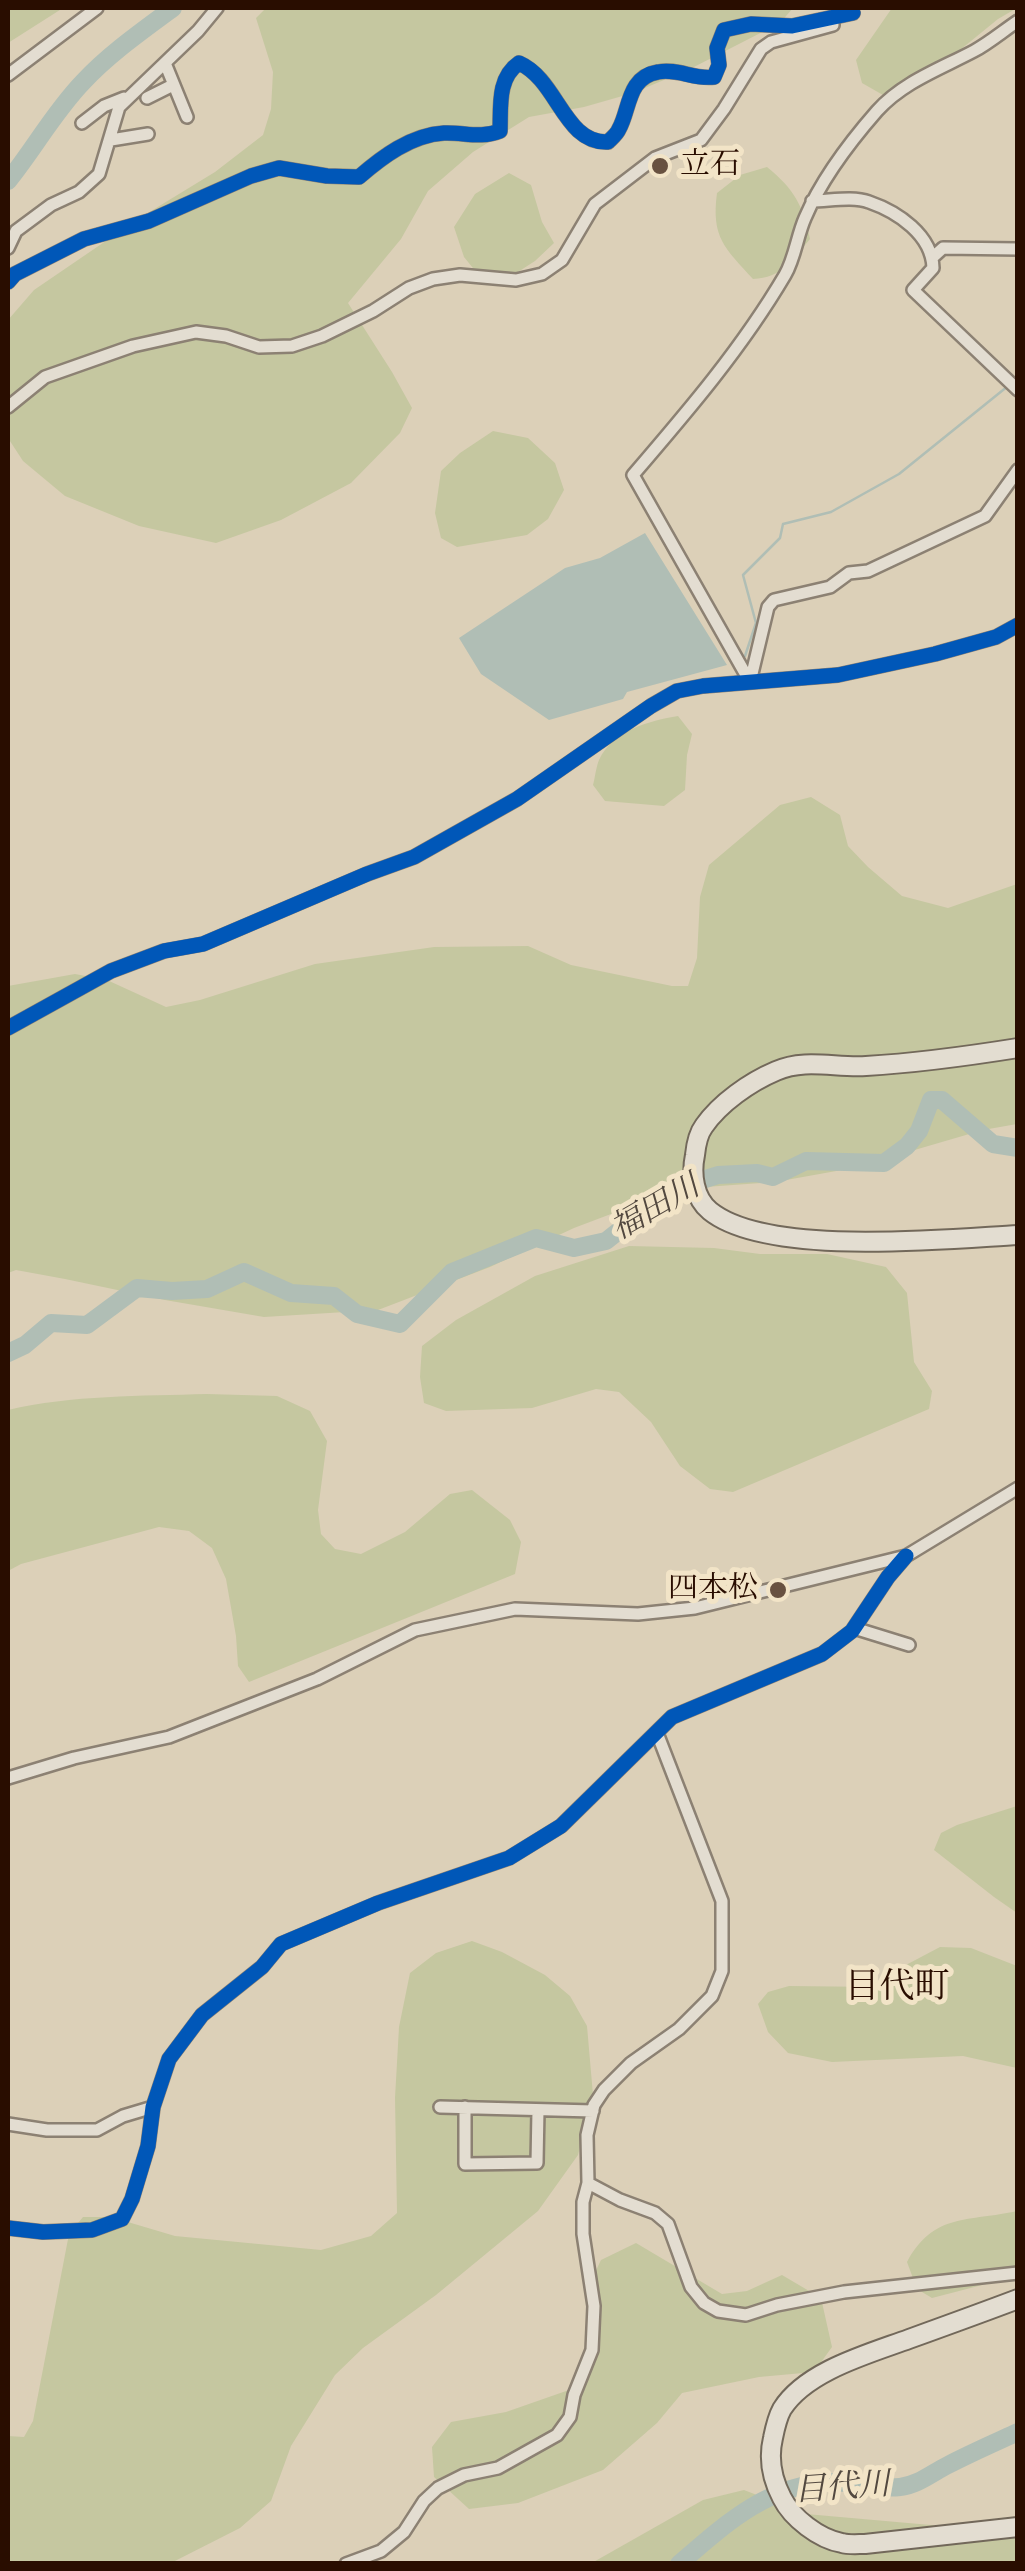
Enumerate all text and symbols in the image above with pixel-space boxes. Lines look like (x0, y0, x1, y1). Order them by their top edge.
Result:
place label: 立石 (680, 148, 740, 184)
marker: 立石 (649, 155, 671, 177)
water label: 福田川 (605, 1168, 707, 1250)
place label: 四本松 (668, 1572, 758, 1608)
marker: 四本松 (767, 1579, 789, 1601)
district label: 目代町 (845, 1967, 949, 2009)
water label: 目代川 (793, 2466, 891, 2512)

